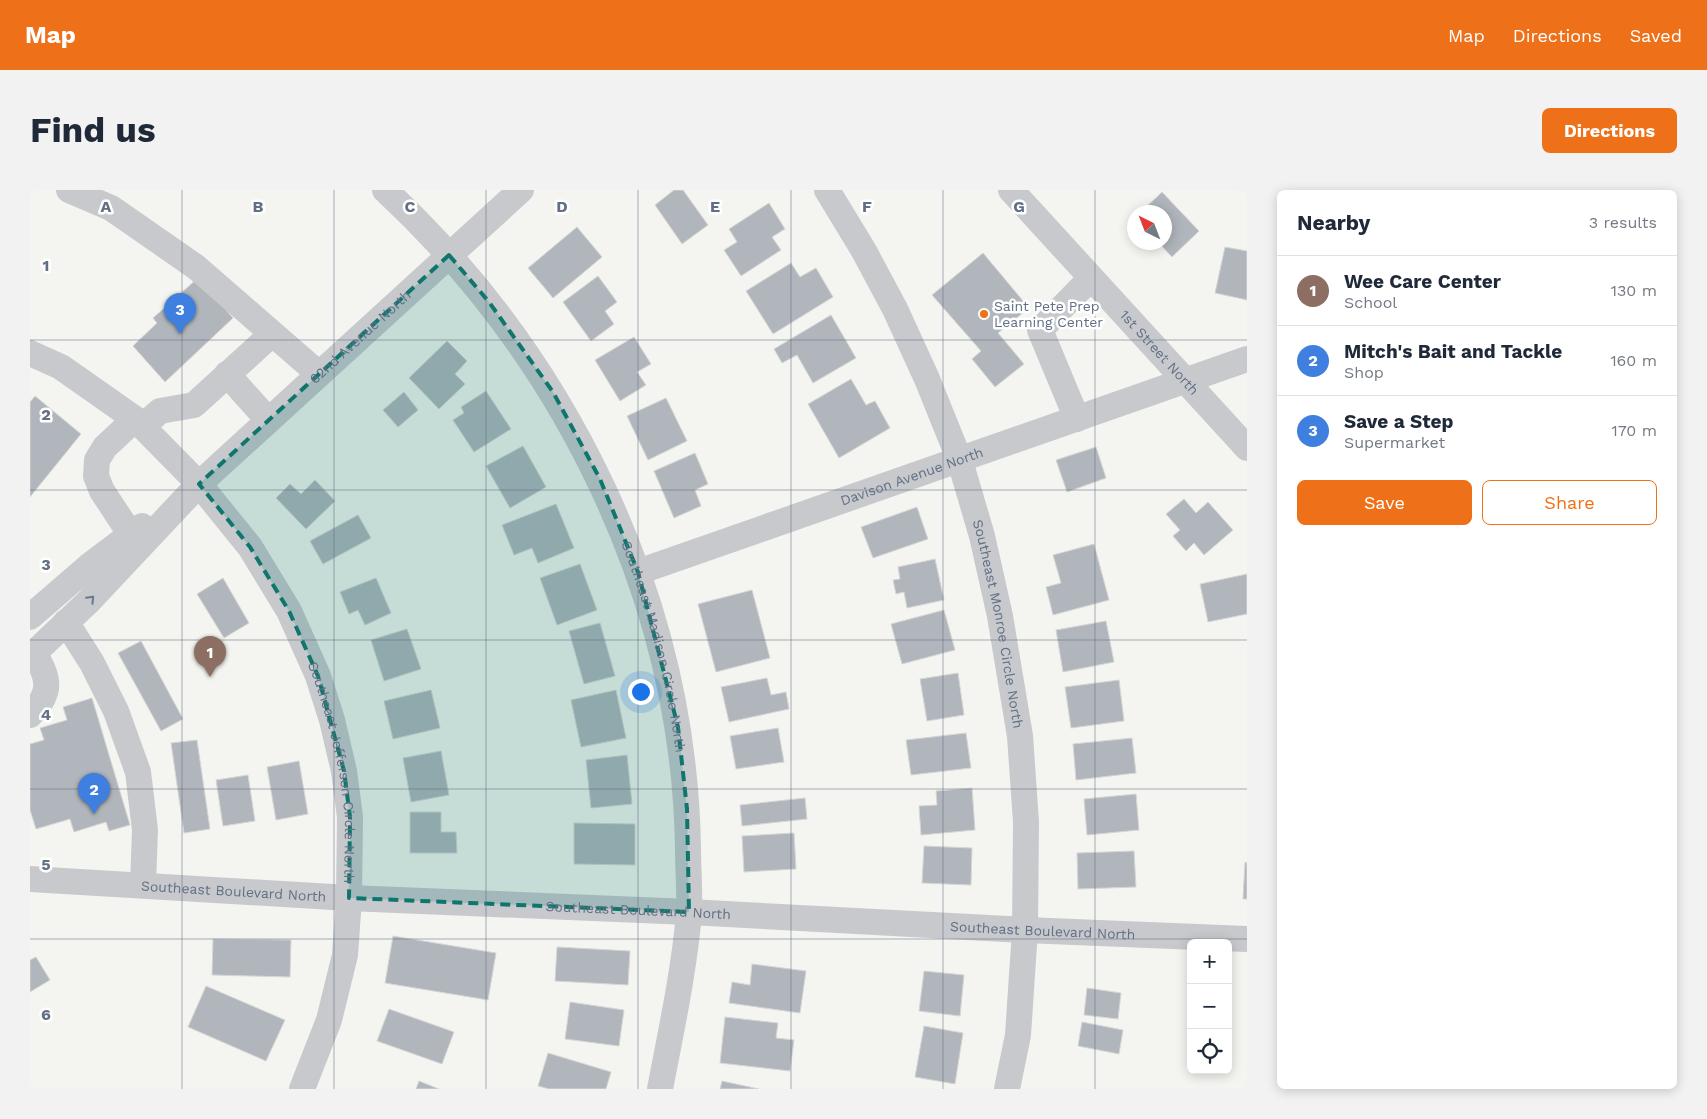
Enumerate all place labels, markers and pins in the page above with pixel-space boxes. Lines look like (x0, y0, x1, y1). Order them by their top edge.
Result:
pin: 3 (164, 293, 196, 334)
place label: Saint Pete Prep Learning Center (994, 298, 1103, 330)
marker: Saint Pete Prep Learning Center (978, 308, 990, 320)
pin: 1 (194, 636, 226, 677)
pin: 2 (78, 773, 110, 814)

